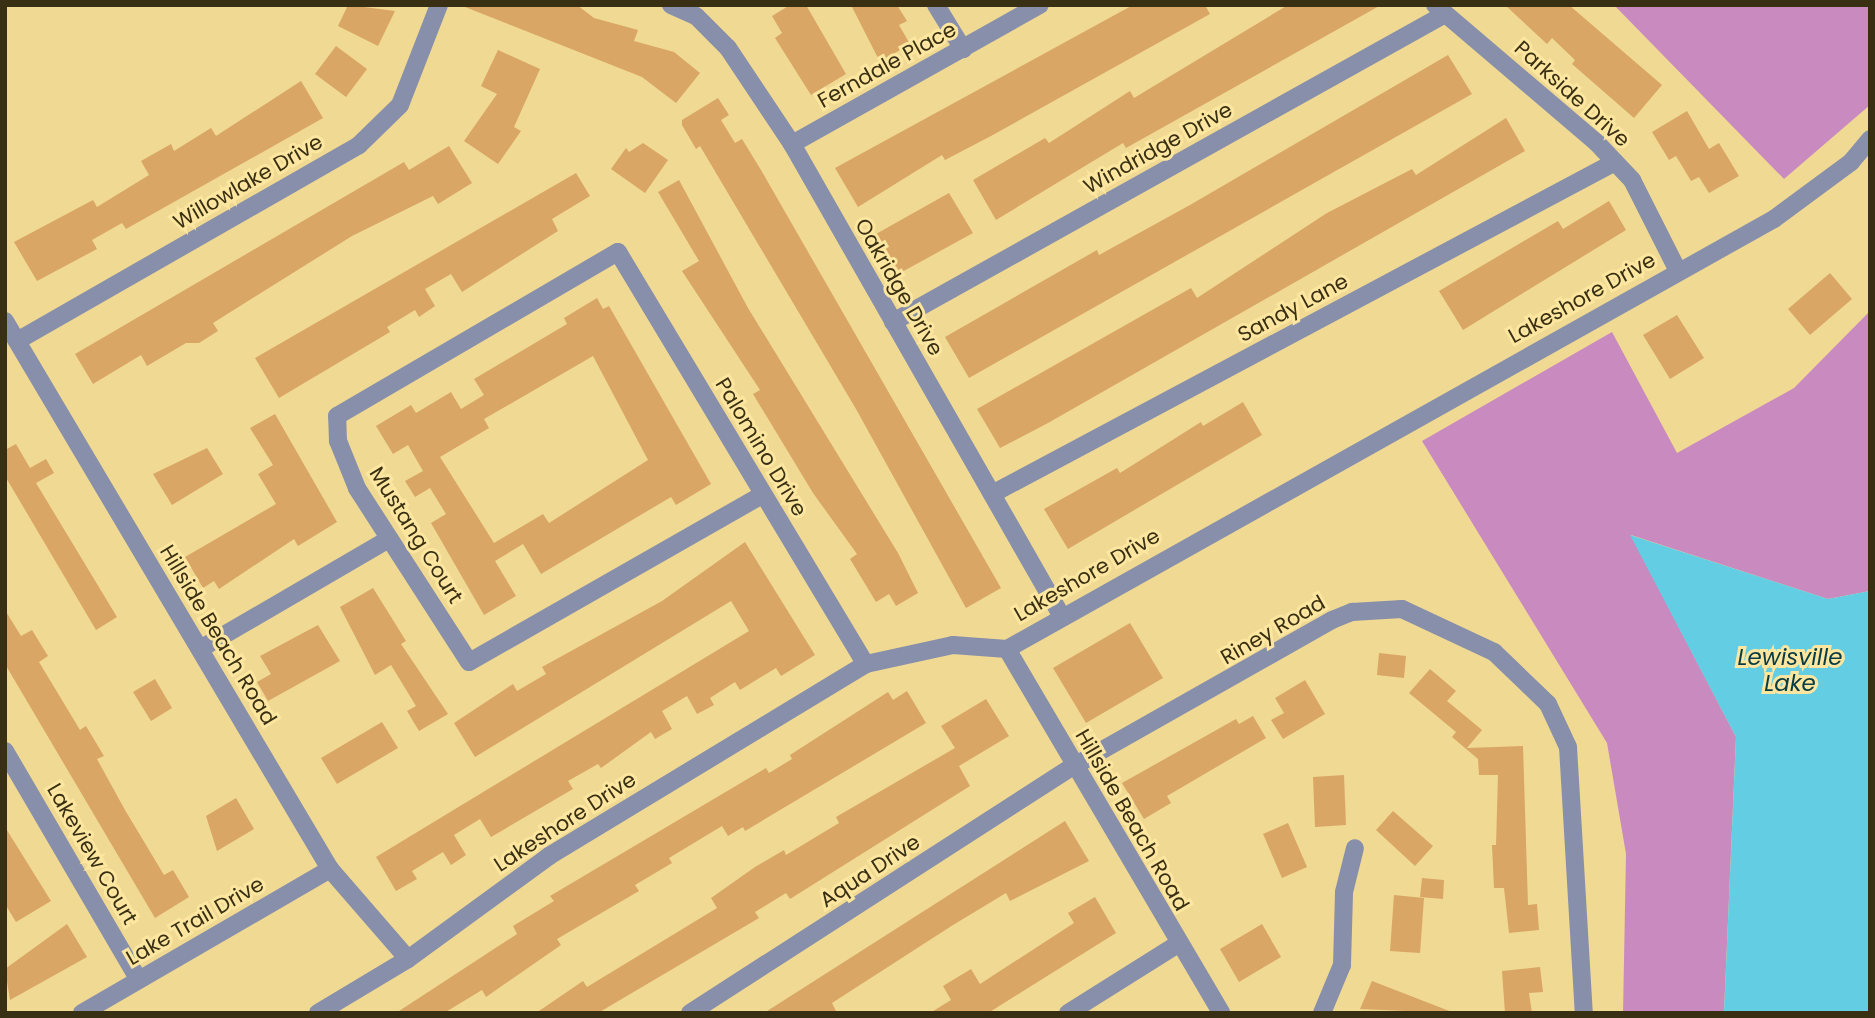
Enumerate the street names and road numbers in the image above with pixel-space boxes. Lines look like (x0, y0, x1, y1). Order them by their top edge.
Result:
street label: Ferndale Place (813, 17, 961, 113)
street label: Parkside Drive (1509, 36, 1635, 152)
street label: Windridge Drive (1079, 97, 1237, 199)
street label: Willowlake Drive (169, 129, 327, 235)
street label: Oakridge Drive (850, 214, 948, 360)
street label: Lakeshore Drive (1504, 247, 1660, 349)
street label: Sandy Lane (1234, 268, 1352, 348)
street label: Palomino Drive (710, 373, 812, 521)
street label: Mustang Court (364, 462, 468, 608)
street label: Lakeshore Drive (1010, 523, 1164, 627)
street label: Hillside Beach Road (154, 540, 282, 730)
street label: Riney Road (1216, 590, 1330, 670)
street label: Hillside Beach Road (1070, 725, 1194, 915)
street label: Lakeshore Drive (489, 767, 641, 877)
street label: Lakeview Court (41, 779, 143, 929)
street label: Aqua Drive (815, 829, 925, 913)
street label: Lake Trail Drive (122, 871, 268, 971)

